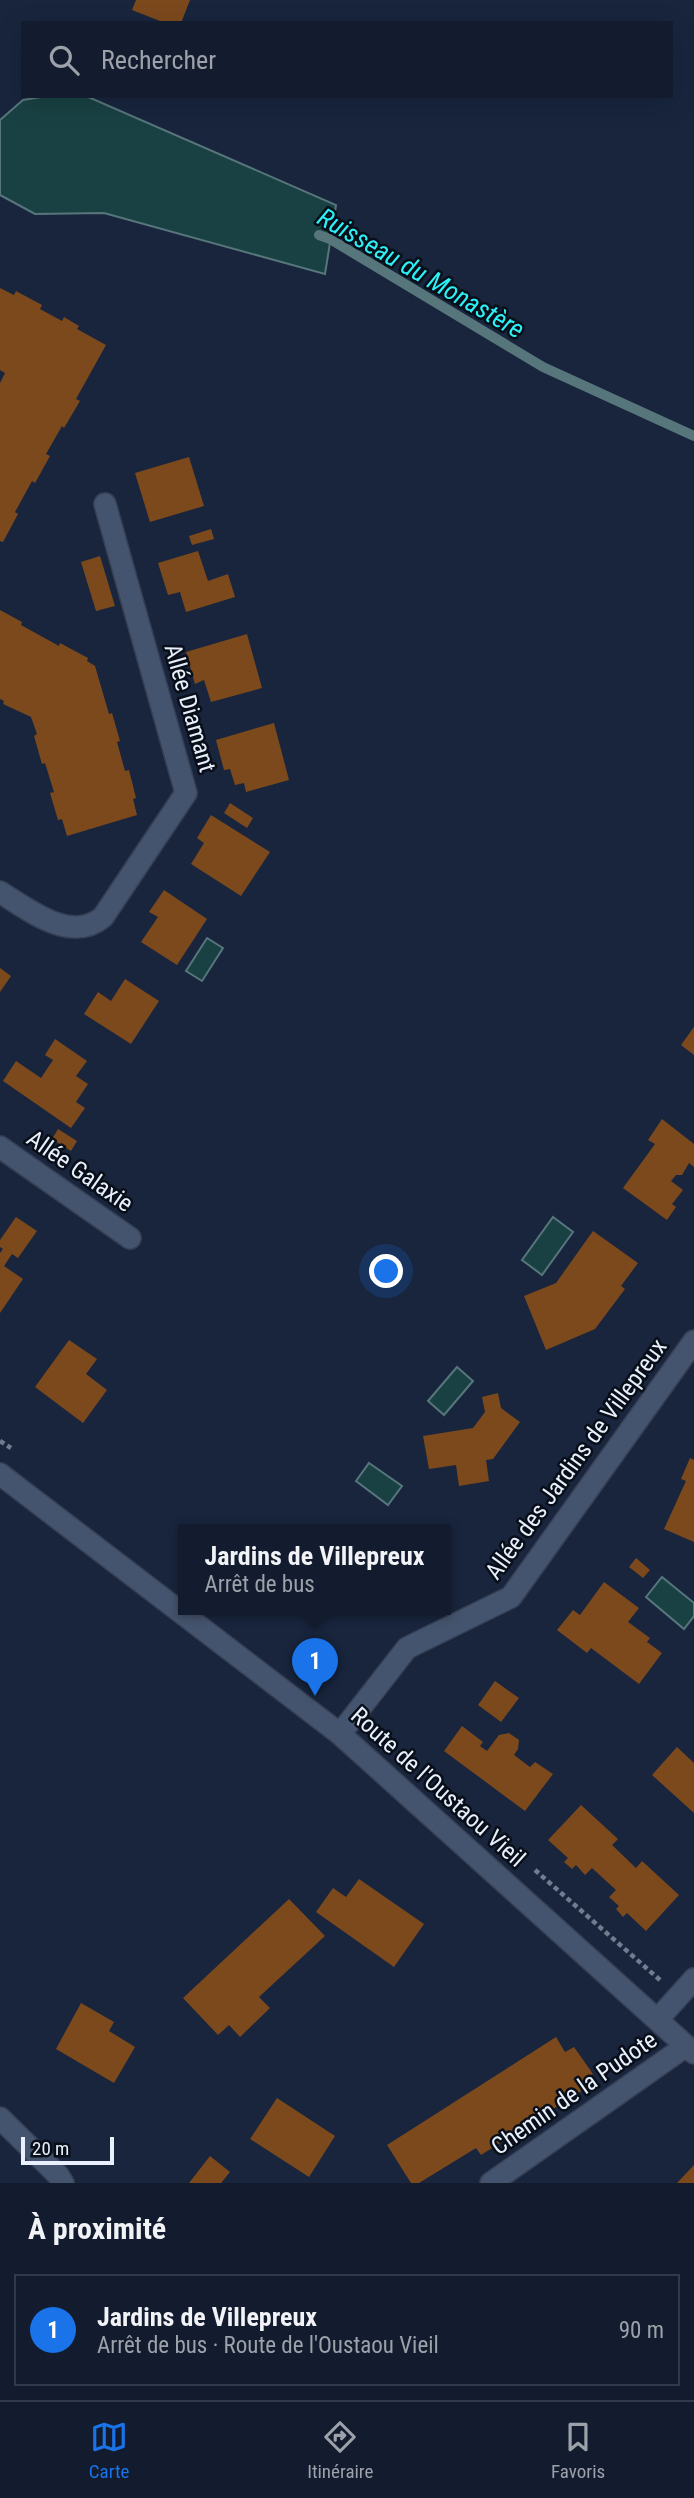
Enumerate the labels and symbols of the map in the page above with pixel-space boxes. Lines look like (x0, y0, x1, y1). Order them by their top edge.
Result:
water label: Ruisseau du Monastère (313, 202, 529, 344)
street label: Allée Diamant (158, 641, 222, 775)
street label: Allée Galaxie (22, 1124, 138, 1218)
your location (369, 1254, 403, 1288)
street label: Allée des Jardins de Villepreux (479, 1333, 673, 1585)
pin: 1 (292, 1638, 338, 1696)
street label: Route de l'Oustaou Vieil (345, 1701, 531, 1873)
street label: Chemin de la Pudote (486, 2025, 662, 2161)
scale bar (21, 2134, 114, 2166)

